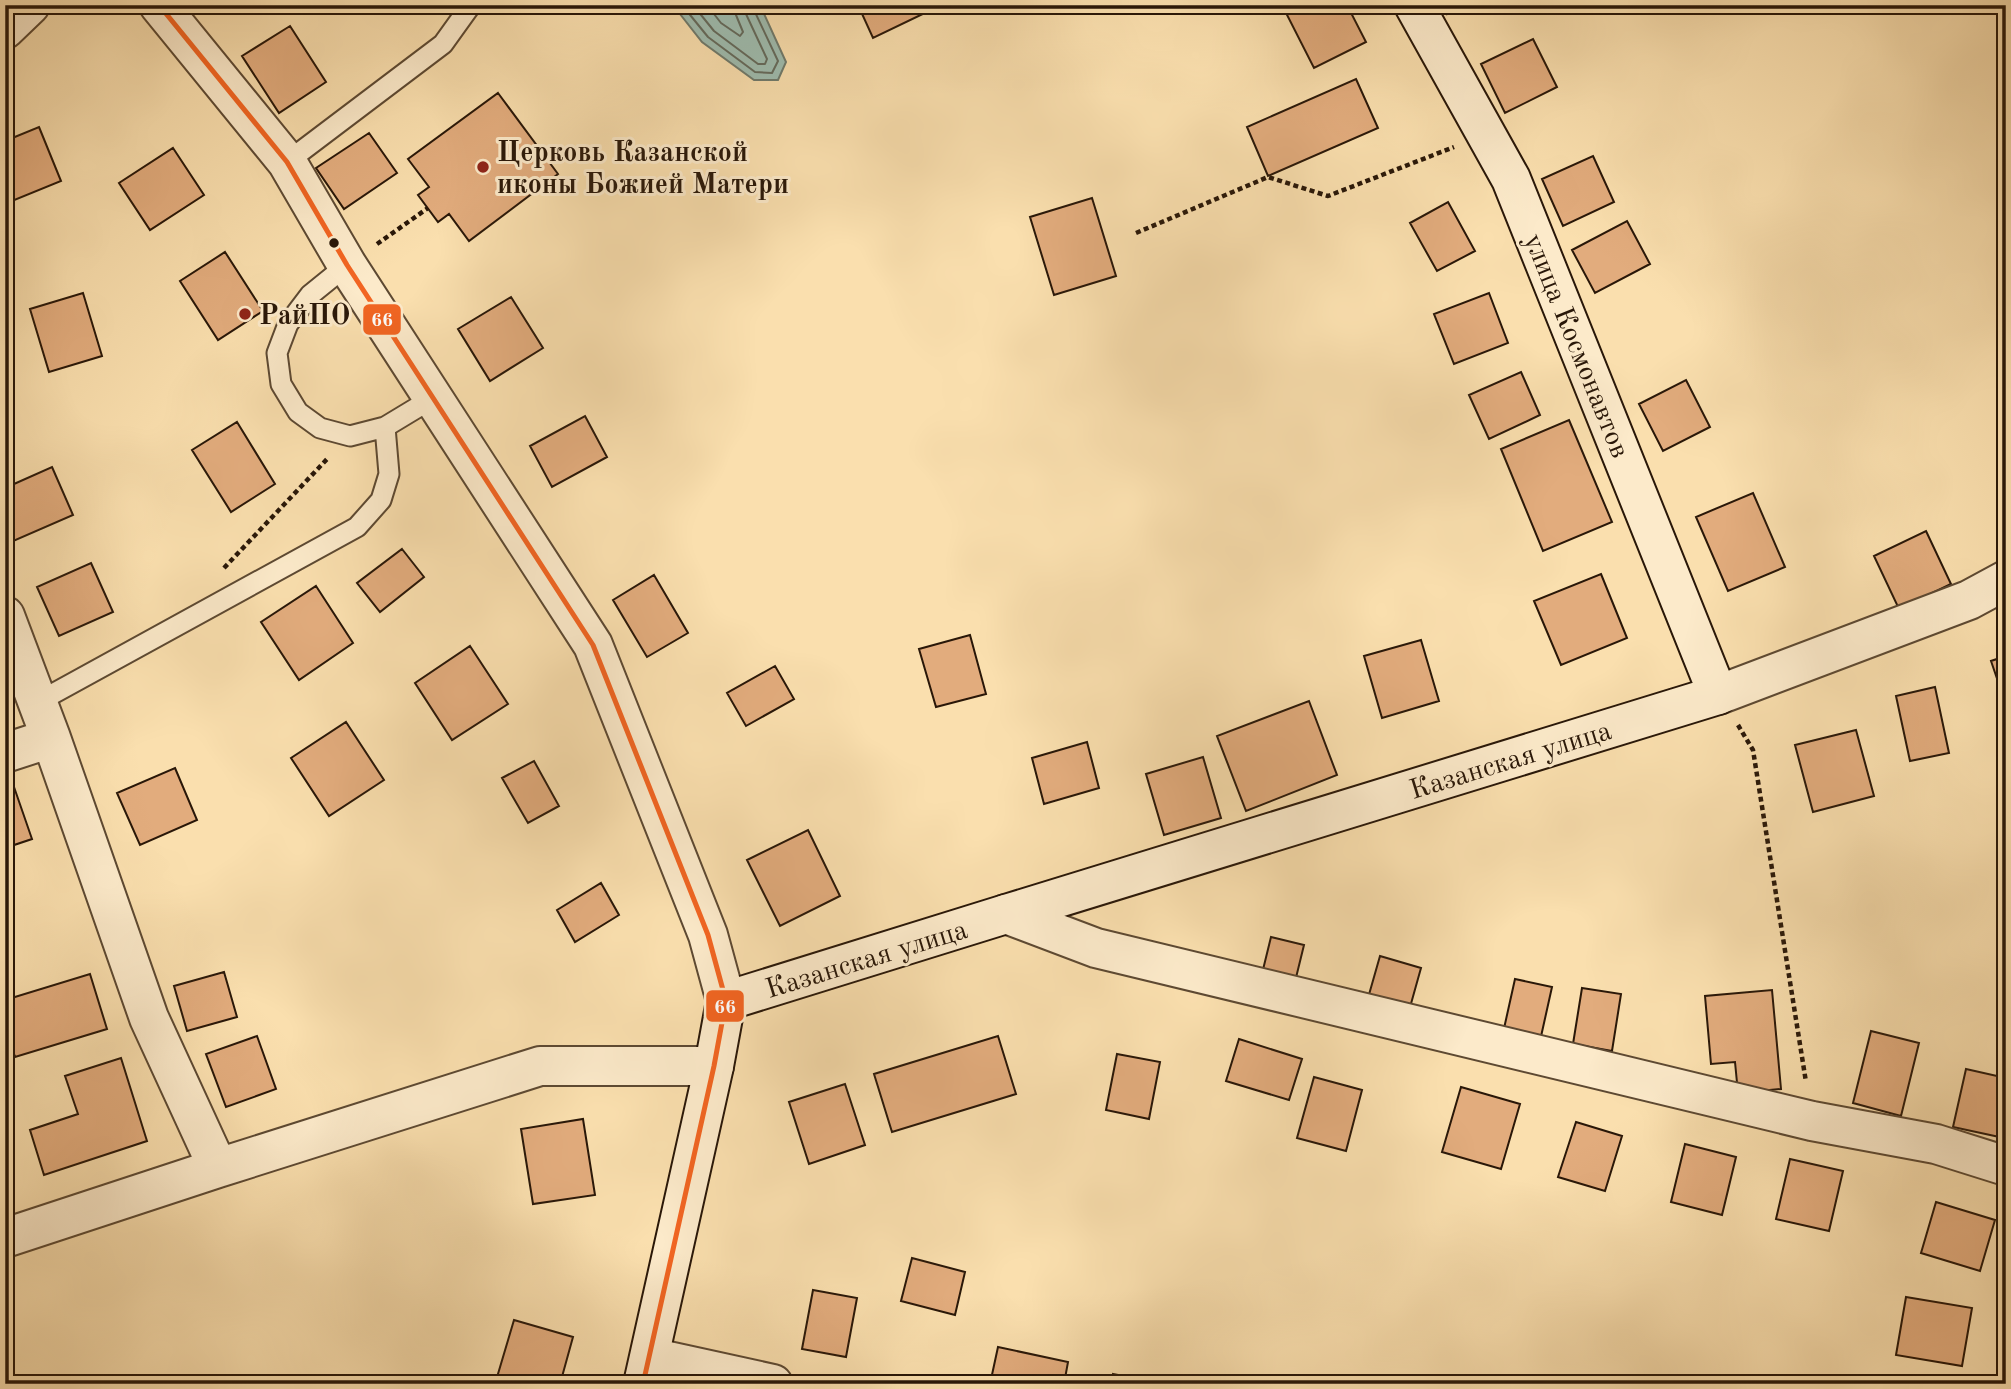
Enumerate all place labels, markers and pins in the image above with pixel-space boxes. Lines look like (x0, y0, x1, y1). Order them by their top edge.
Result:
place label: Церковь Казанской иконы Божией Матери (497, 139, 789, 200)
marker: Церковь Казанской иконы Божией Матери (475, 159, 491, 175)
unlabelled marker (327, 236, 341, 250)
place label: РайПО (259, 302, 351, 331)
marker: РайПО (237, 306, 253, 322)

